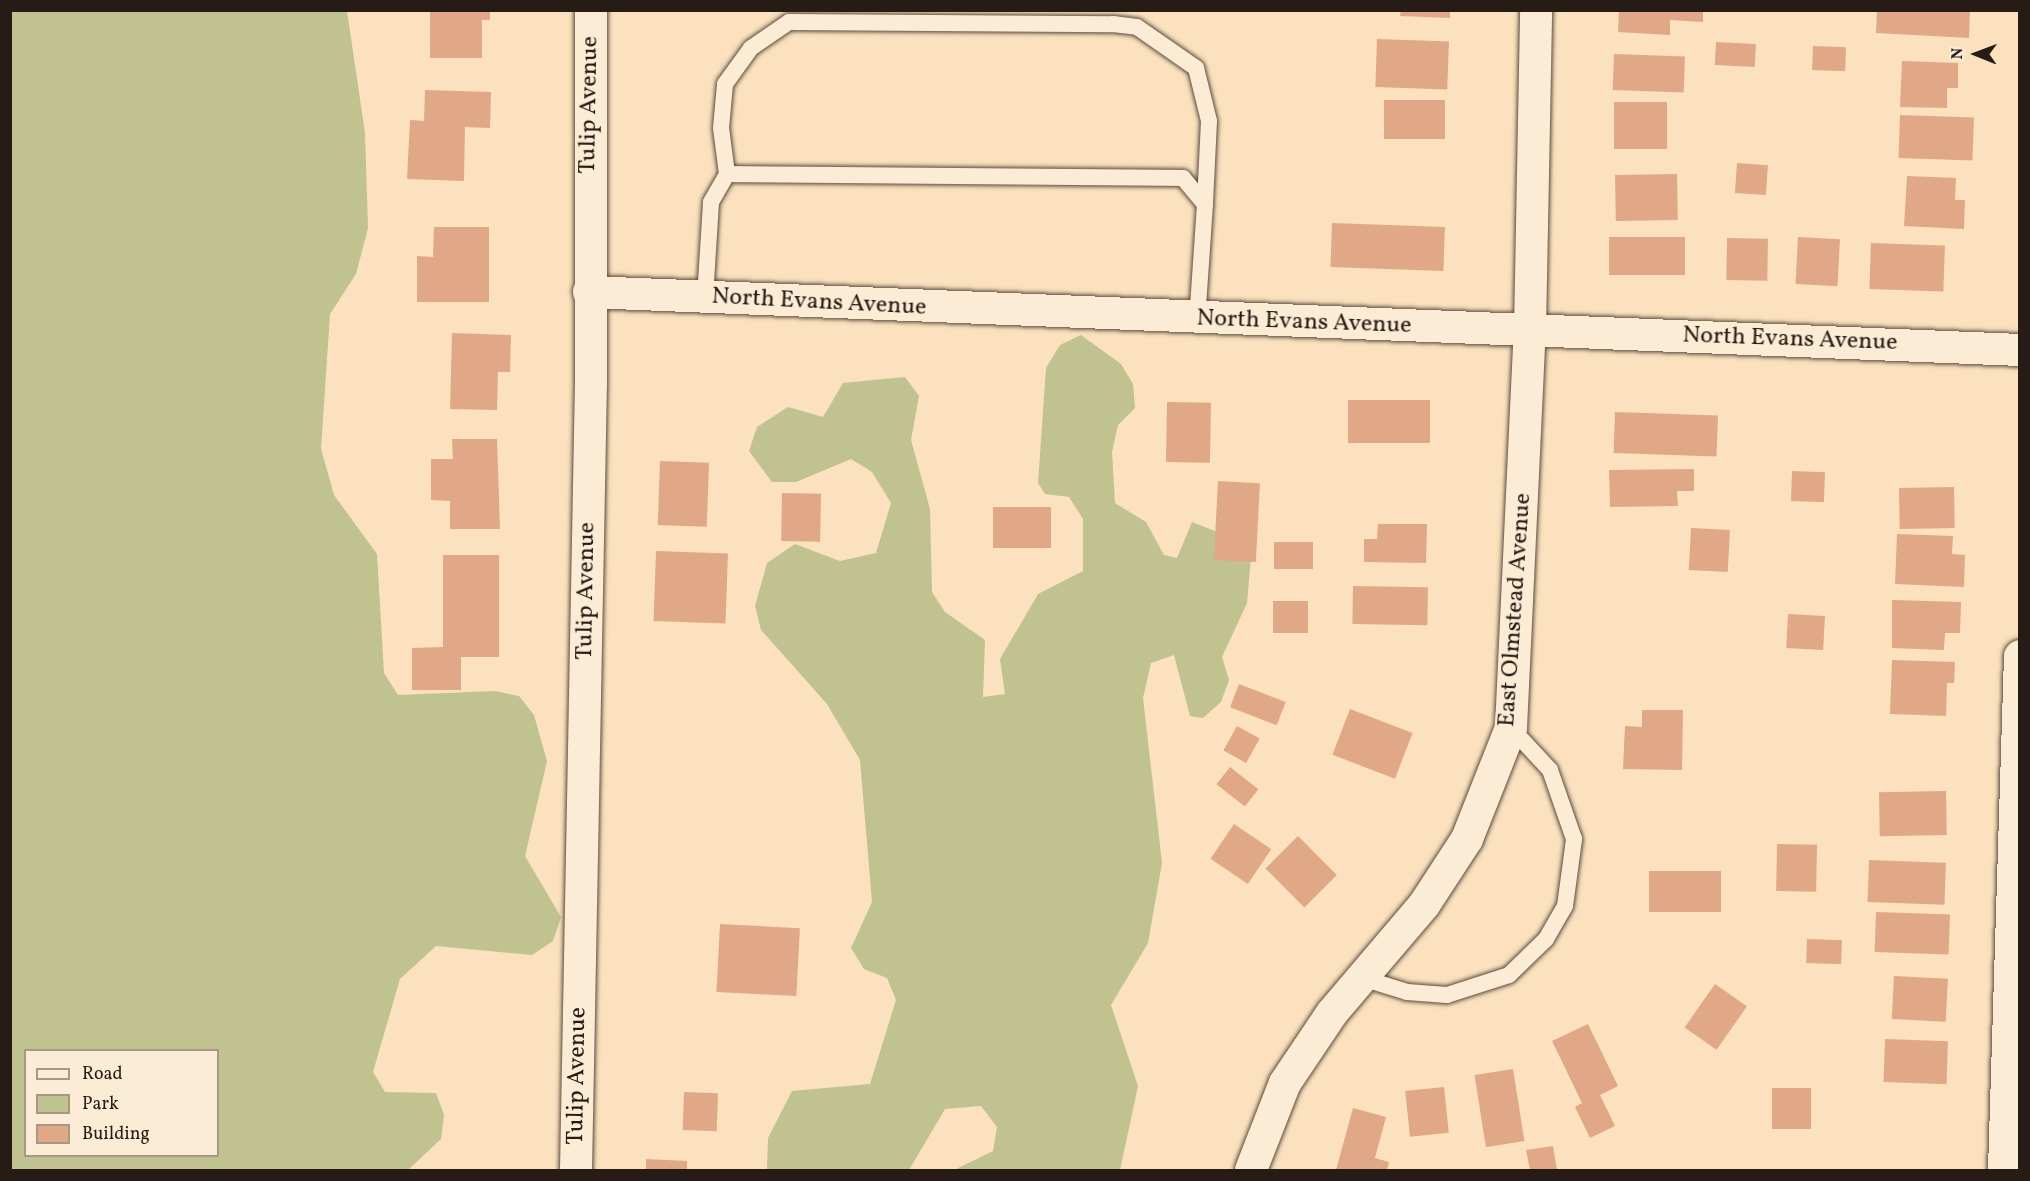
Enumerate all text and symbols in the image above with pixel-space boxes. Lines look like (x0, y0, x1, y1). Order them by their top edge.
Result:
north arrow (1946, 24, 2006, 84)
street label: Tulip Avenue (574, 36, 606, 174)
text: N (1947, 48, 1969, 60)
street label: North Evans Avenue (711, 283, 927, 323)
street label: North Evans Avenue (1196, 305, 1412, 341)
street label: North Evans Avenue (1682, 322, 1898, 358)
street label: East Olmstead Avenue (1493, 492, 1539, 728)
street label: Tulip Avenue (571, 522, 603, 660)
street label: Tulip Avenue (562, 1007, 594, 1145)
legend (24, 1049, 219, 1157)
text: Road (82, 1062, 123, 1087)
text: Park (82, 1092, 119, 1117)
text: Building (82, 1122, 150, 1147)

